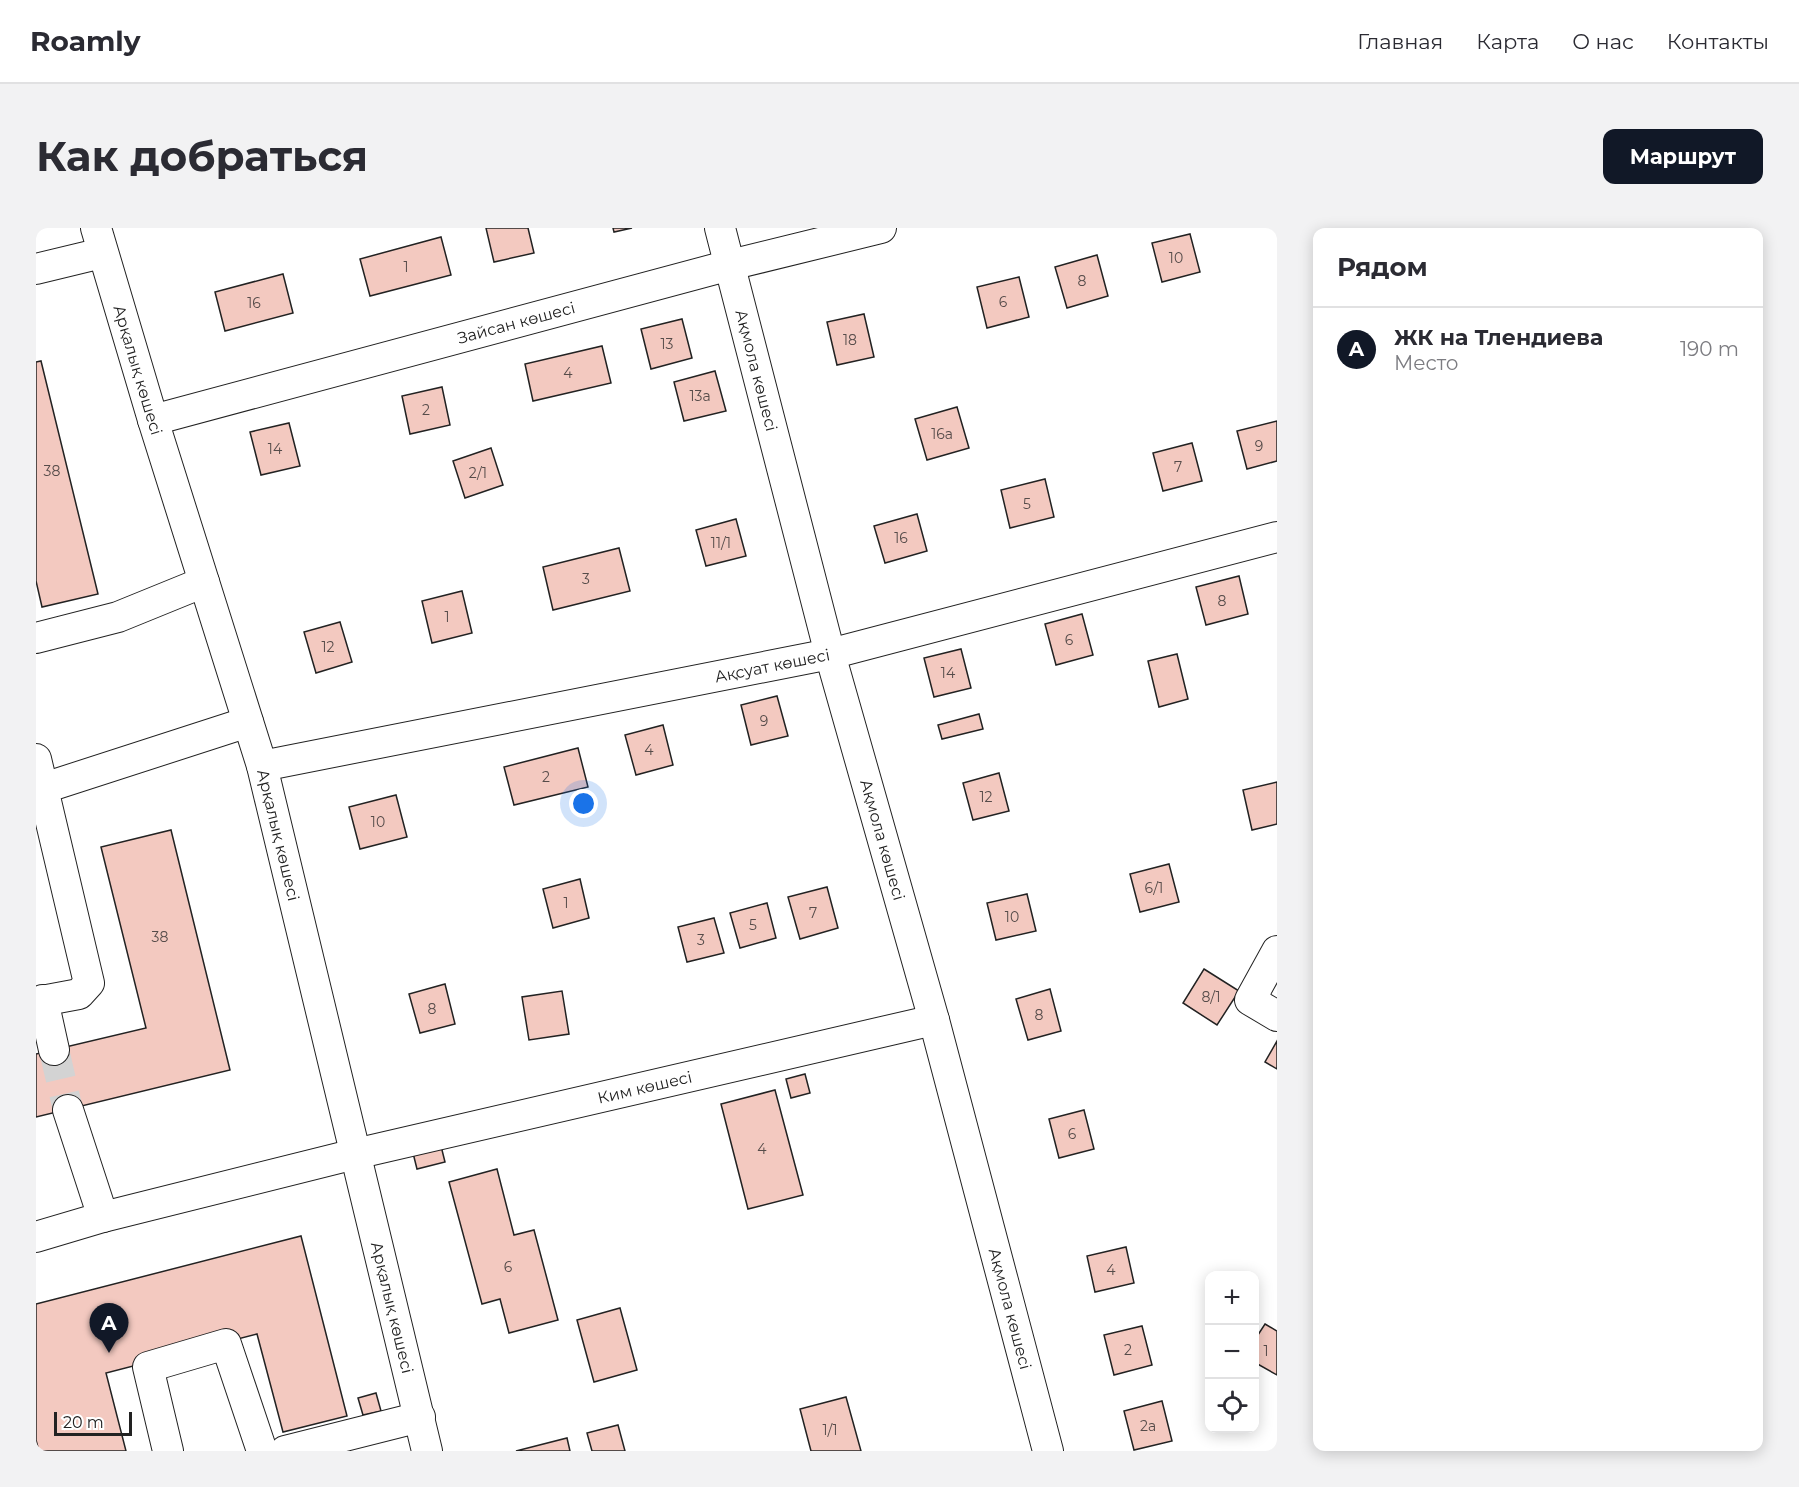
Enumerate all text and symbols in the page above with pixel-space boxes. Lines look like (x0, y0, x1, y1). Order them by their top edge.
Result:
text: Roamly (30, 24, 140, 58)
text: Главная (1357, 29, 1443, 54)
text: Карта (1476, 29, 1539, 54)
text: О нас (1572, 29, 1634, 54)
text: Контакты (1667, 29, 1769, 54)
button: Маршрут (1603, 129, 1763, 184)
text: Как добраться (36, 130, 368, 182)
house number: 10 (1169, 249, 1183, 267)
text: Рядом (1337, 251, 1428, 283)
house number: 1 (403, 258, 409, 276)
house number: 8 (1078, 272, 1087, 290)
house number: 6 (999, 293, 1008, 311)
house number: 16 (247, 294, 261, 312)
street label: Зайсан көшесі (455, 298, 577, 348)
street label: Арқалық көшесі (109, 303, 166, 437)
street label: Ақмола көшесі (731, 308, 781, 433)
text: ЖК на Тлендиева (1394, 324, 1603, 351)
house number: 18 (843, 331, 857, 349)
house number: 13 (661, 335, 674, 353)
text: A (1349, 337, 1364, 361)
text: 190 m (1680, 337, 1739, 361)
text: Место (1394, 351, 1458, 375)
house number: 4 (563, 364, 573, 382)
house number: 13а (689, 387, 711, 405)
house number: 2 (422, 401, 430, 419)
house number: 16а (931, 425, 953, 443)
house number: 9 (1255, 437, 1263, 455)
house number: 14 (268, 440, 283, 458)
house number: 7 (1174, 458, 1182, 476)
house number: 38 (44, 462, 60, 480)
house number: 2/1 (469, 464, 487, 482)
house number: 5 (1023, 495, 1031, 513)
house number: 16 (894, 529, 908, 547)
house number: 11/1 (711, 534, 731, 552)
house number: 3 (582, 570, 590, 588)
house number: 8 (1218, 592, 1227, 610)
house number: 1 (444, 608, 450, 626)
house number: 6 (1065, 631, 1074, 649)
house number: 12 (321, 638, 335, 656)
street label: Ақсуат көшесі (713, 645, 831, 687)
house number: 14 (941, 664, 956, 682)
house number: 9 (760, 712, 768, 730)
house number: 4 (644, 741, 654, 759)
street label: Арқалық көшесі (253, 767, 303, 903)
house number: 2 (542, 768, 550, 786)
street label: Ақмола көшесі (856, 777, 909, 903)
house number: 12 (979, 788, 993, 806)
your location (569, 789, 598, 818)
house number: 10 (371, 813, 385, 831)
house number: 6/1 (1145, 879, 1163, 897)
house number: 1 (563, 894, 569, 912)
house number: 7 (809, 904, 817, 922)
house number: 10 (1005, 908, 1019, 926)
house number: 5 (749, 916, 757, 934)
house number: 38 (152, 928, 168, 946)
house number: 3 (697, 931, 705, 949)
house number: 8/1 (1201, 988, 1221, 1006)
house number: 8 (428, 1000, 437, 1018)
house number: 8 (1035, 1006, 1044, 1024)
street label: Ким көшесі (596, 1067, 694, 1108)
house number: 6 (1068, 1125, 1077, 1143)
house number: 4 (757, 1140, 767, 1158)
street label: Арқалық көшесі (367, 1240, 417, 1375)
street label: Ақмола көшесі (985, 1246, 1035, 1372)
house number: 6 (504, 1258, 513, 1276)
house number: 4 (1106, 1261, 1116, 1279)
map controls (1205, 1271, 1259, 1433)
button: + (1205, 1271, 1259, 1325)
pin: A (90, 1304, 128, 1353)
button: − (1205, 1325, 1259, 1379)
house number: 2 (1124, 1341, 1132, 1359)
house number: 1 (1263, 1342, 1269, 1360)
button: locate (1205, 1379, 1259, 1433)
scale bar (54, 1409, 132, 1436)
text: 20 m (63, 1413, 104, 1432)
house number: 2а (1140, 1417, 1156, 1435)
house number: 1/1 (822, 1421, 838, 1439)

